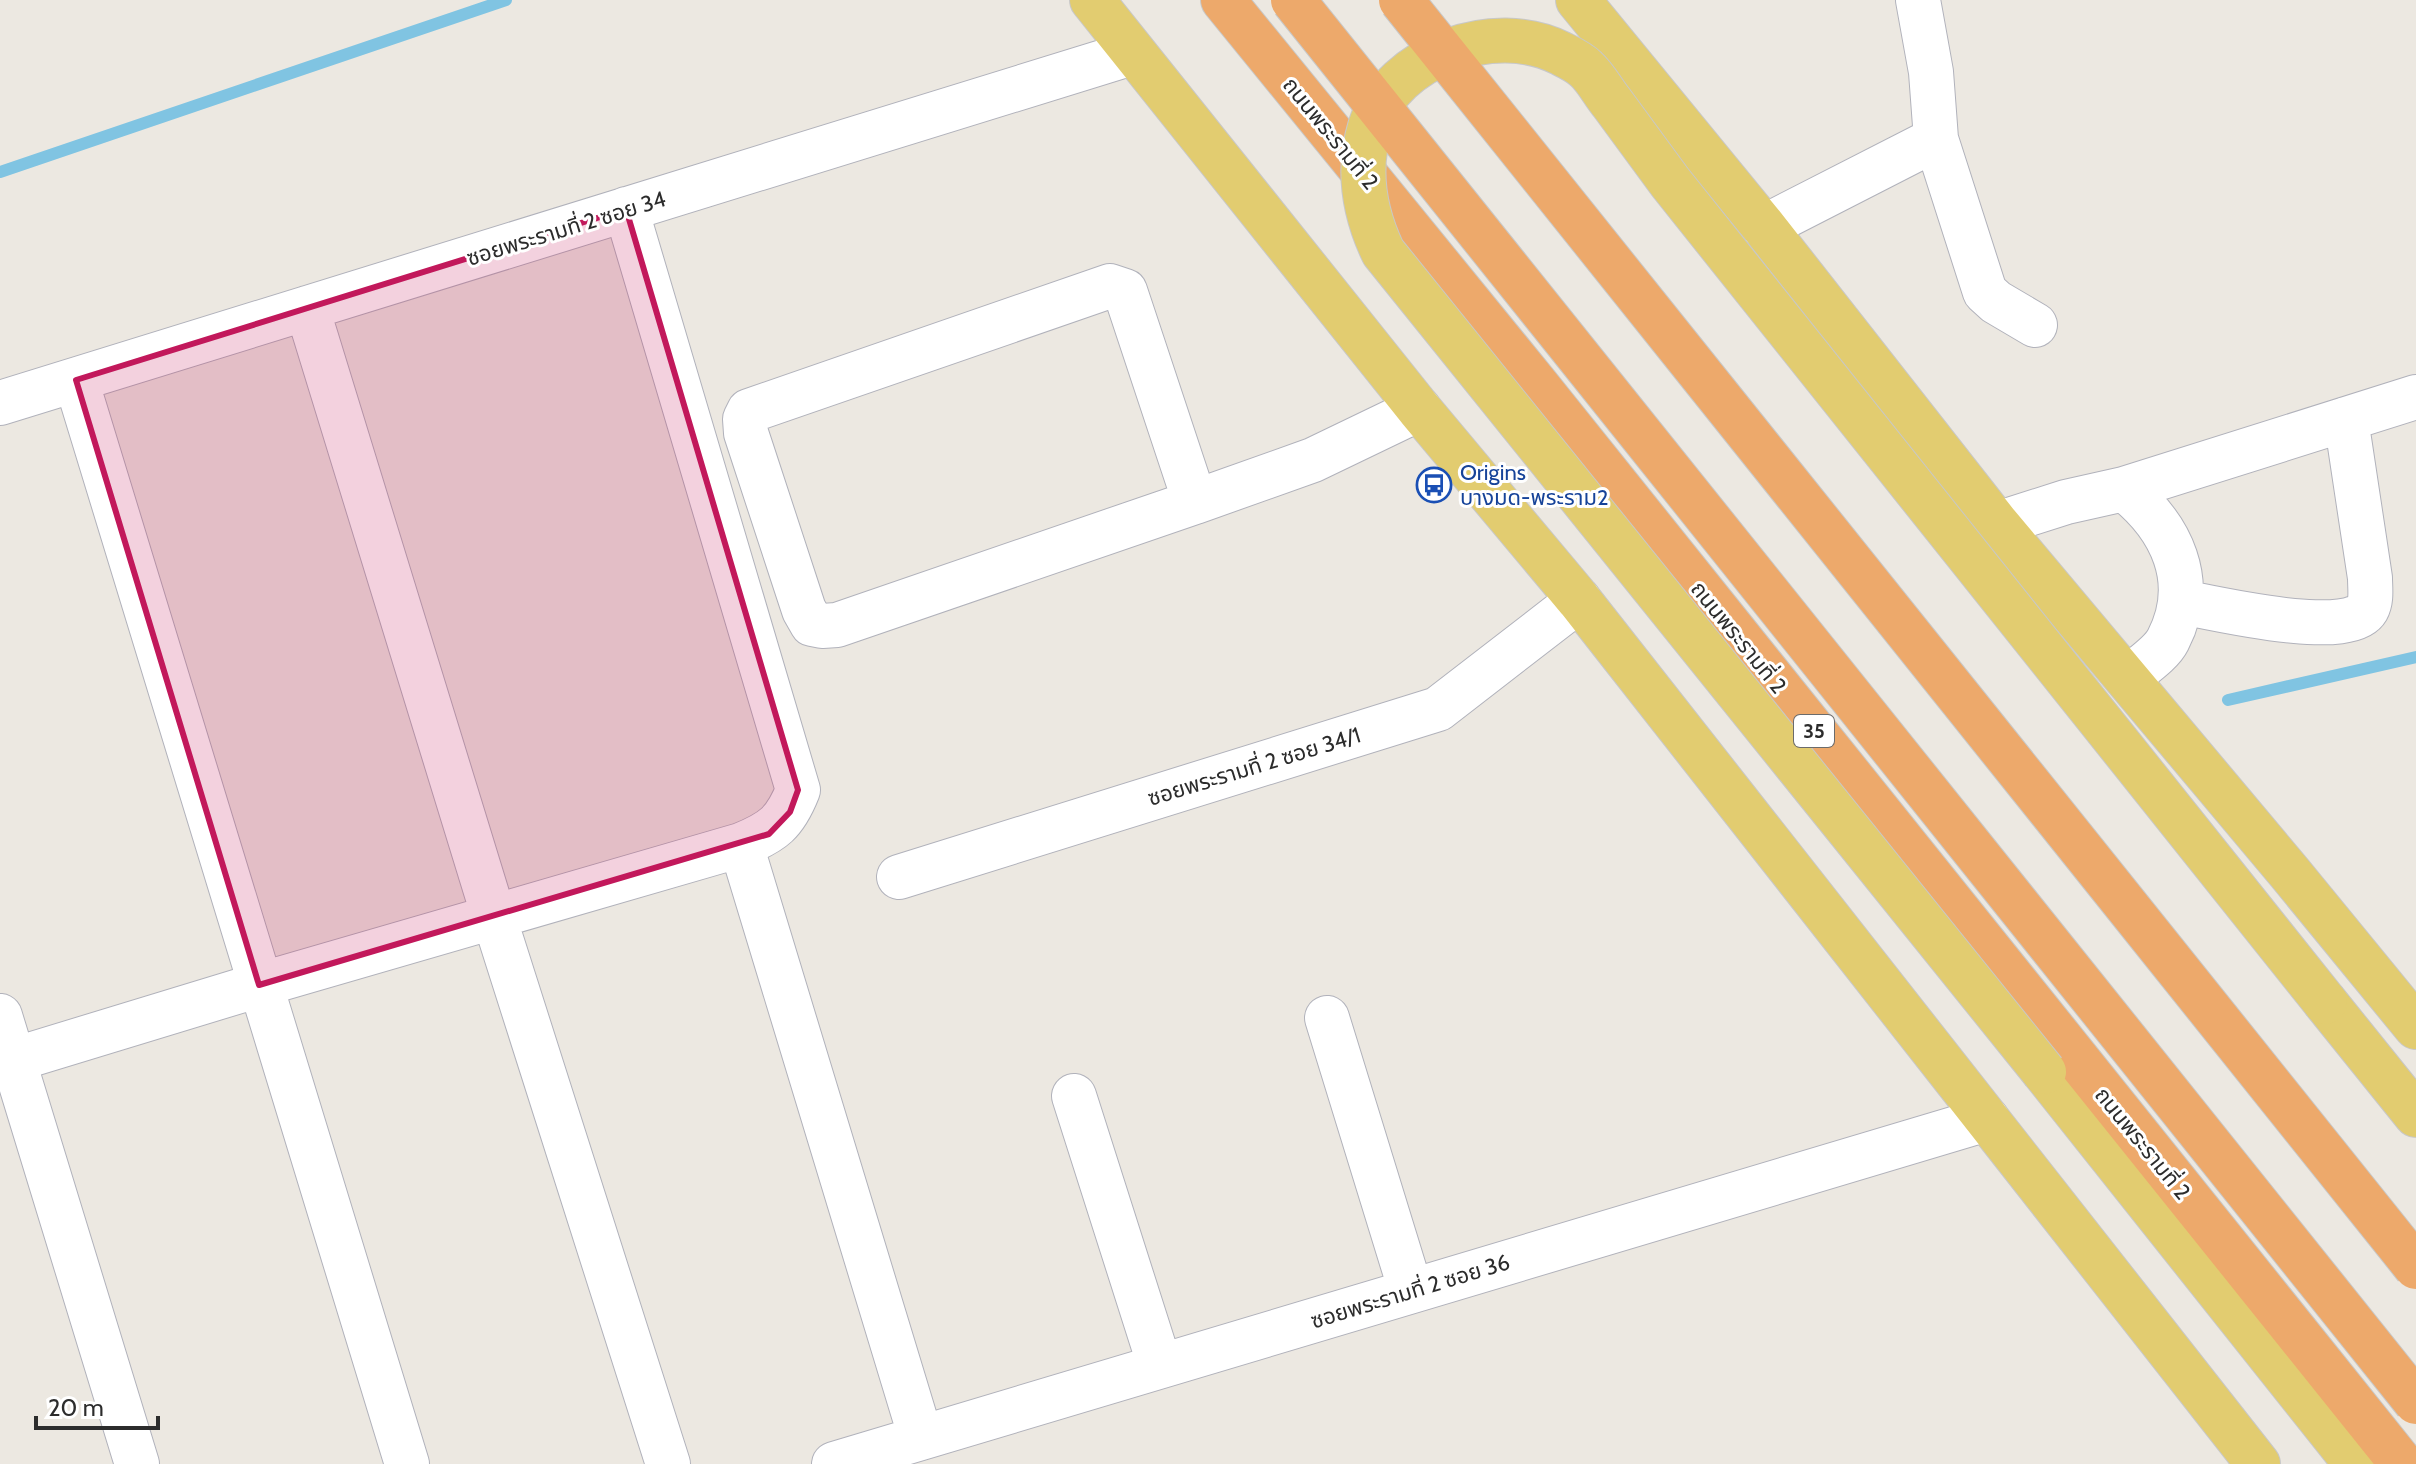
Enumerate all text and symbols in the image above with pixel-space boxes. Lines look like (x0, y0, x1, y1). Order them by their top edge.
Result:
street label: ถนนพระรามที่ 2 (1277, 70, 1386, 195)
street label: ซอยพระรามที่ 2 ซอย 34 (463, 183, 669, 272)
place label: Origins บางมด-พระราม2 (1460, 459, 1609, 511)
bus stop icon: Origins บางมด-พระราม2 (1415, 466, 1453, 504)
street label: ถนนพระรามที่ 2 (1685, 574, 1794, 699)
road number: 35 (1794, 715, 1834, 747)
street label: ซอยพระรามที่ 2 ซอย 34/1 (1144, 719, 1364, 812)
street label: ถนนพระรามที่ 2 (2089, 1080, 2198, 1205)
street label: ซอยพระรามที่ 2 ซอย 36 (1307, 1246, 1513, 1335)
scale bar (36, 1380, 158, 1430)
text: 20 m (48, 1393, 104, 1422)

